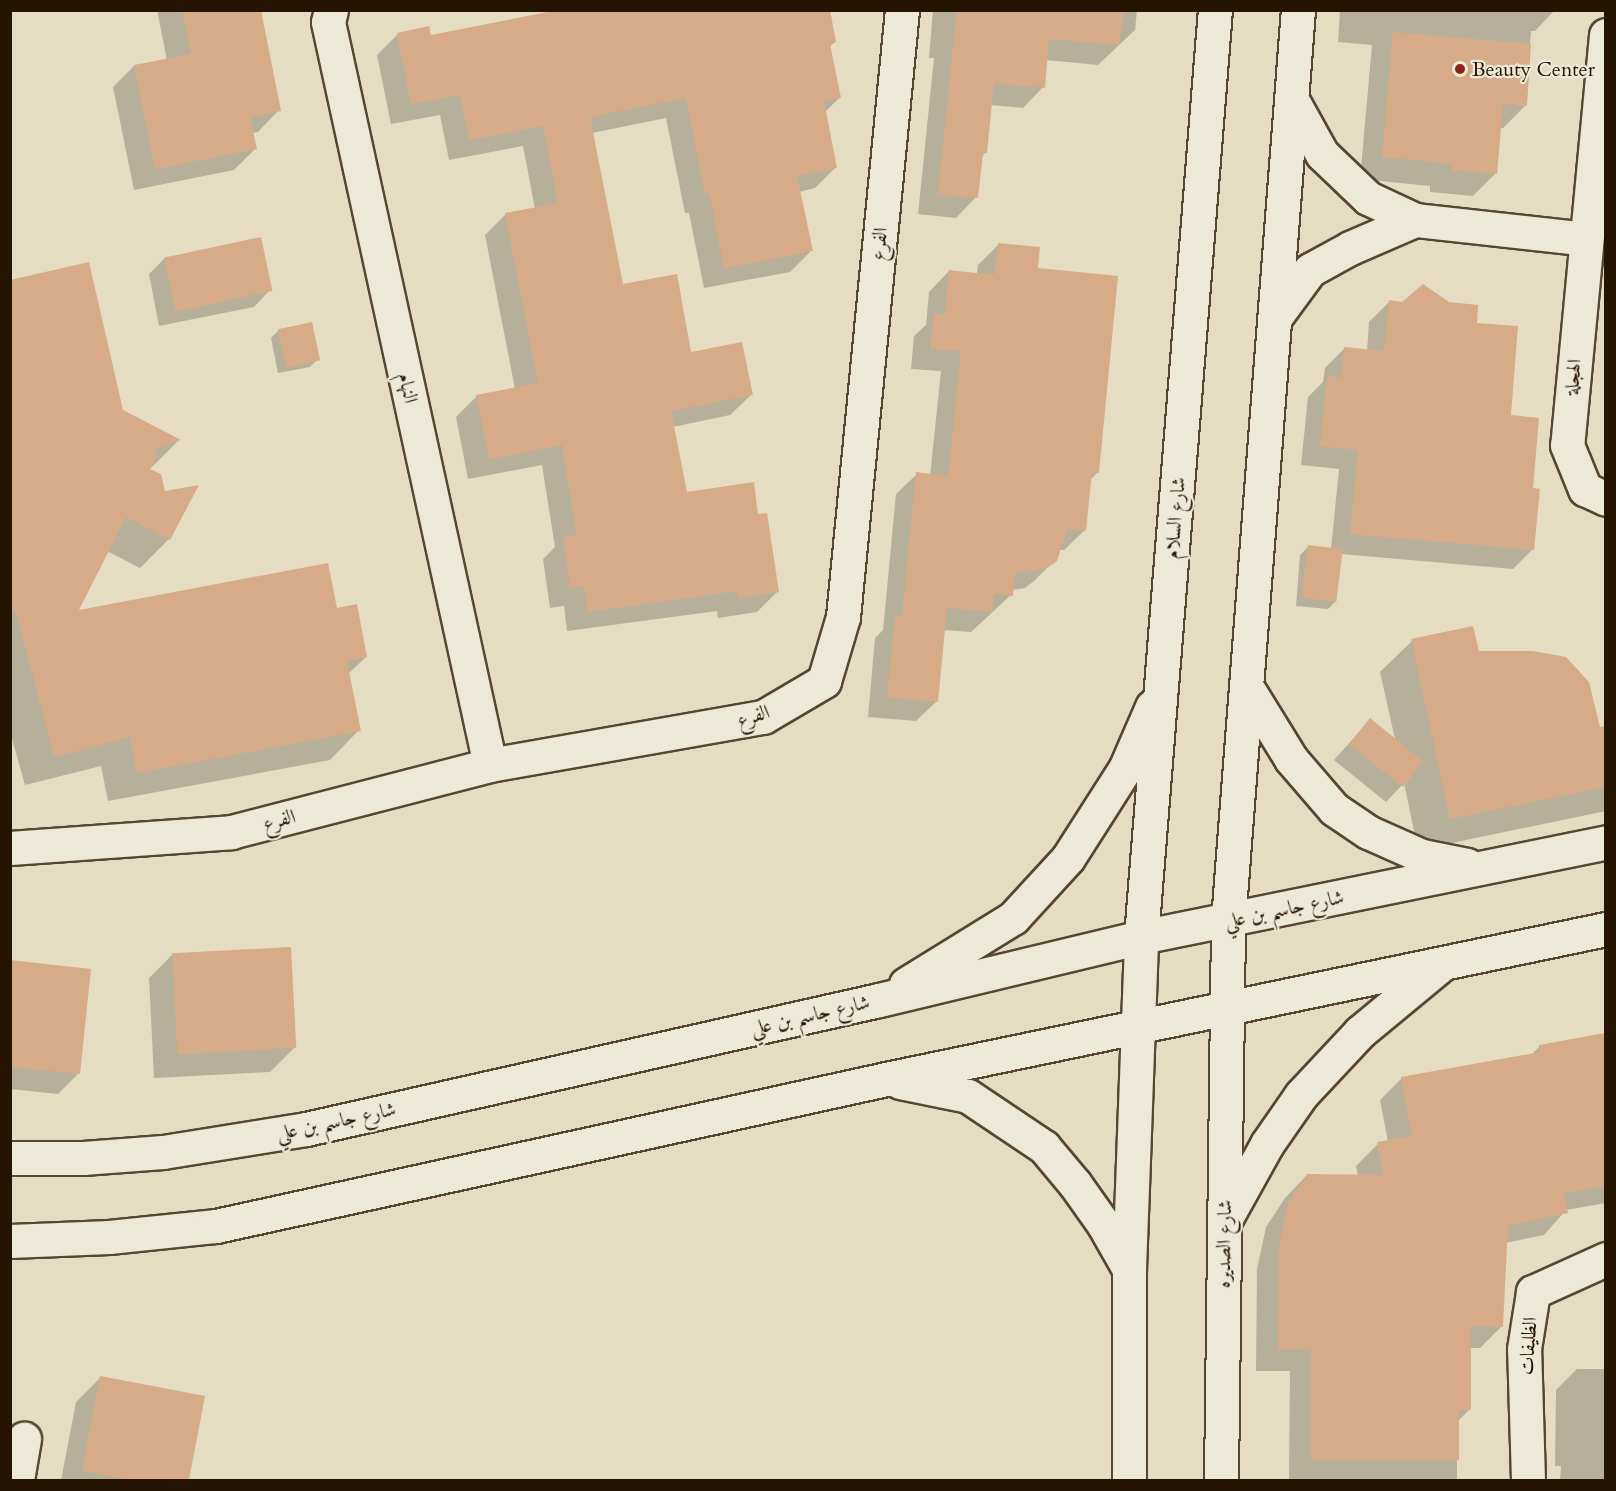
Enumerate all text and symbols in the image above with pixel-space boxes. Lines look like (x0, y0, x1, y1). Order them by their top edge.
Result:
place label: Beauty Center (1472, 57, 1595, 81)
marker: Beauty Center (1453, 62, 1467, 76)
street label: الفرع (865, 226, 893, 262)
street label: الهجلة (1559, 358, 1587, 396)
street label: النهام (393, 371, 423, 405)
street label: شارع السلام (1159, 476, 1191, 560)
street label: الفرع (734, 700, 772, 732)
street label: الفرع (260, 804, 298, 836)
street label: شارع جاسم بن علي (1222, 885, 1346, 933)
street label: شارع جاسم بن علي (748, 990, 872, 1040)
street label: شارع جاسم بن علي (274, 1097, 398, 1145)
street label: شارع الصديره (1211, 1199, 1237, 1289)
street label: الظليفات (1514, 1316, 1542, 1376)

